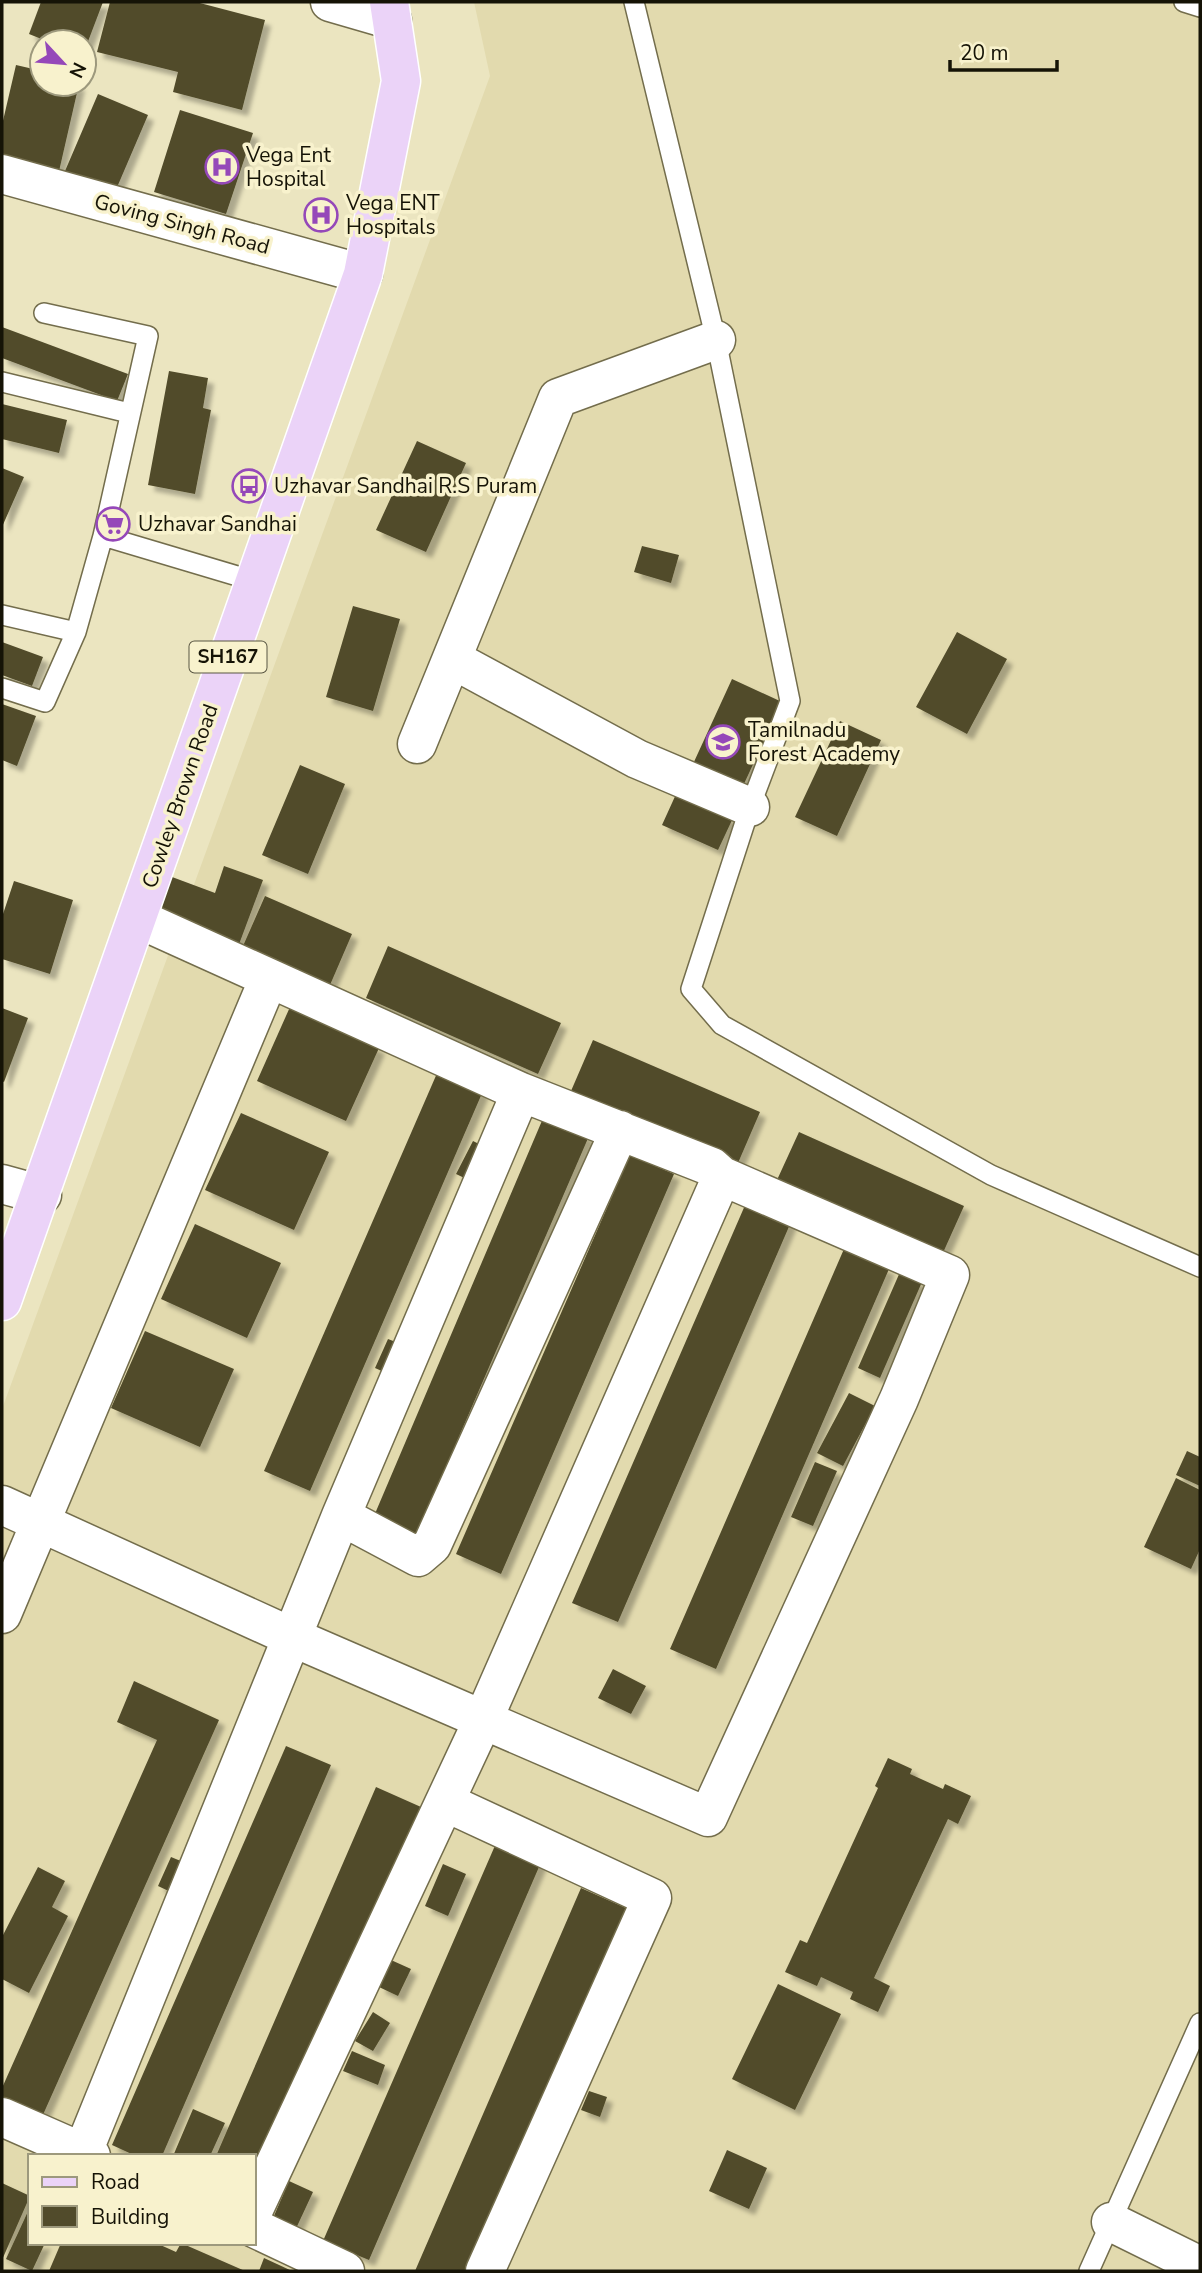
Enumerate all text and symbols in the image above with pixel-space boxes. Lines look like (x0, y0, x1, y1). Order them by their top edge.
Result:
north arrow (28, 28, 98, 98)
scale bar (950, 28, 1057, 72)
text: 20 m (960, 39, 1009, 67)
text: N (63, 58, 92, 82)
place label: Vega Ent Hospital (245, 141, 331, 193)
hospital icon: Vega Ent Hospital (203, 148, 241, 186)
street label: Goving Singh Road (91, 187, 273, 261)
place label: Vega ENT Hospitals (345, 189, 440, 241)
hospital icon: Vega ENT Hospitals (302, 196, 340, 234)
bus stop icon: Uzhavar Sandhai R.S Puram (230, 467, 268, 505)
place label: Uzhavar Sandhai R.S Puram (274, 472, 537, 500)
supermarket icon: Uzhavar Sandhai (94, 505, 132, 543)
place label: Uzhavar Sandhai (138, 510, 297, 538)
road number: SH167 (190, 642, 266, 672)
street label: Cowley Brown Road (135, 700, 225, 892)
place label: Tamilnadu Forest Academy (748, 716, 900, 768)
school or university icon: Tamilnadu Forest Academy (704, 723, 742, 761)
legend (28, 2154, 256, 2245)
text: Road (91, 2168, 140, 2196)
text: Building (91, 2203, 169, 2231)

